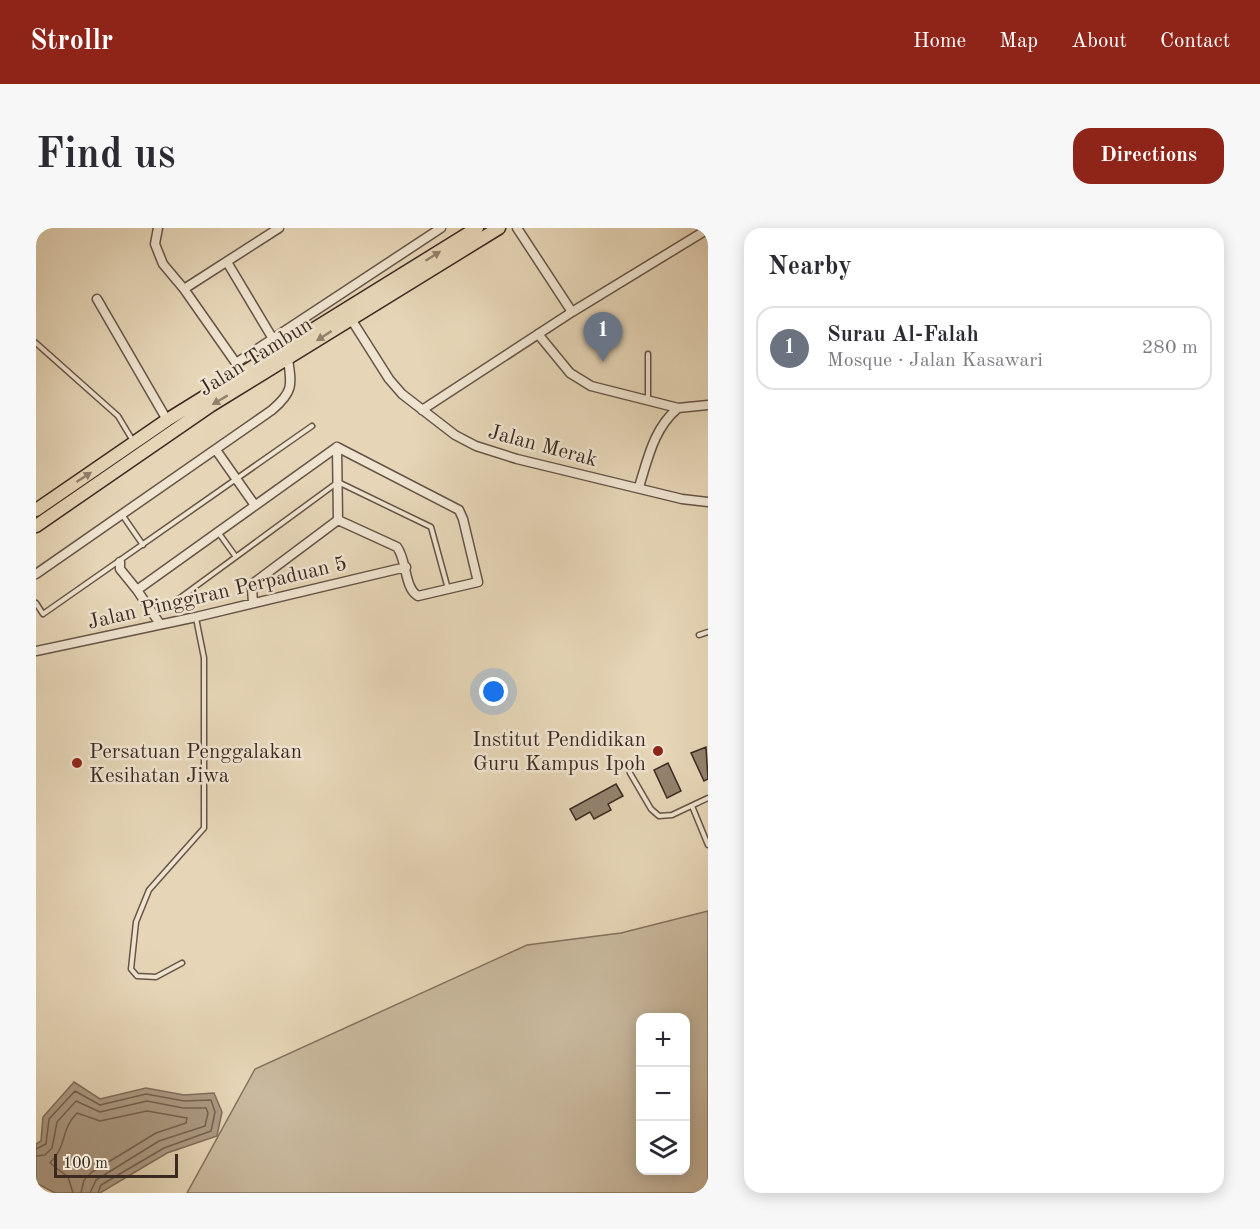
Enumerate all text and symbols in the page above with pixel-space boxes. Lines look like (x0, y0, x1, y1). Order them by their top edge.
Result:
text: Strollr (30, 28, 113, 56)
text: Home (913, 31, 966, 52)
text: Map (999, 31, 1038, 52)
text: About (1071, 31, 1127, 52)
text: Contact (1160, 31, 1230, 52)
button: Directions (1073, 128, 1224, 184)
text: Find us (36, 135, 175, 177)
one-way arrow (425, 250, 441, 261)
text: Nearby (768, 254, 852, 280)
pin: 1 (584, 312, 622, 362)
street label: Jalan Tambun (195, 314, 316, 400)
text: Surau Al-Falah (827, 324, 979, 346)
one-way arrow (317, 330, 333, 342)
text: 1 (784, 338, 795, 358)
text: 280 m (1142, 338, 1198, 358)
text: Mosque · Jalan Kasawari (827, 351, 1043, 371)
one-way arrow (212, 395, 228, 406)
street label: Jalan Merak (486, 422, 600, 471)
one-way arrow (76, 471, 92, 483)
street label: Jalan Pinggiran Perpaduan 5 (86, 553, 349, 634)
your location (479, 677, 508, 706)
place label: Institut Pendidikan Guru Kampus Ipoh (472, 730, 646, 775)
place label: Persatuan Penggalakan Kesihatan Jiwa (89, 742, 302, 787)
marker: Institut Pendidikan Guru Kampus Ipoh (651, 744, 665, 758)
marker: Persatuan Penggalakan Kesihatan Jiwa (70, 756, 84, 770)
map controls (636, 1013, 690, 1175)
button: + (636, 1013, 690, 1067)
button: − (636, 1067, 690, 1121)
button: layers (636, 1121, 690, 1175)
scale bar (54, 1151, 178, 1178)
text: 100 m (63, 1156, 108, 1172)

